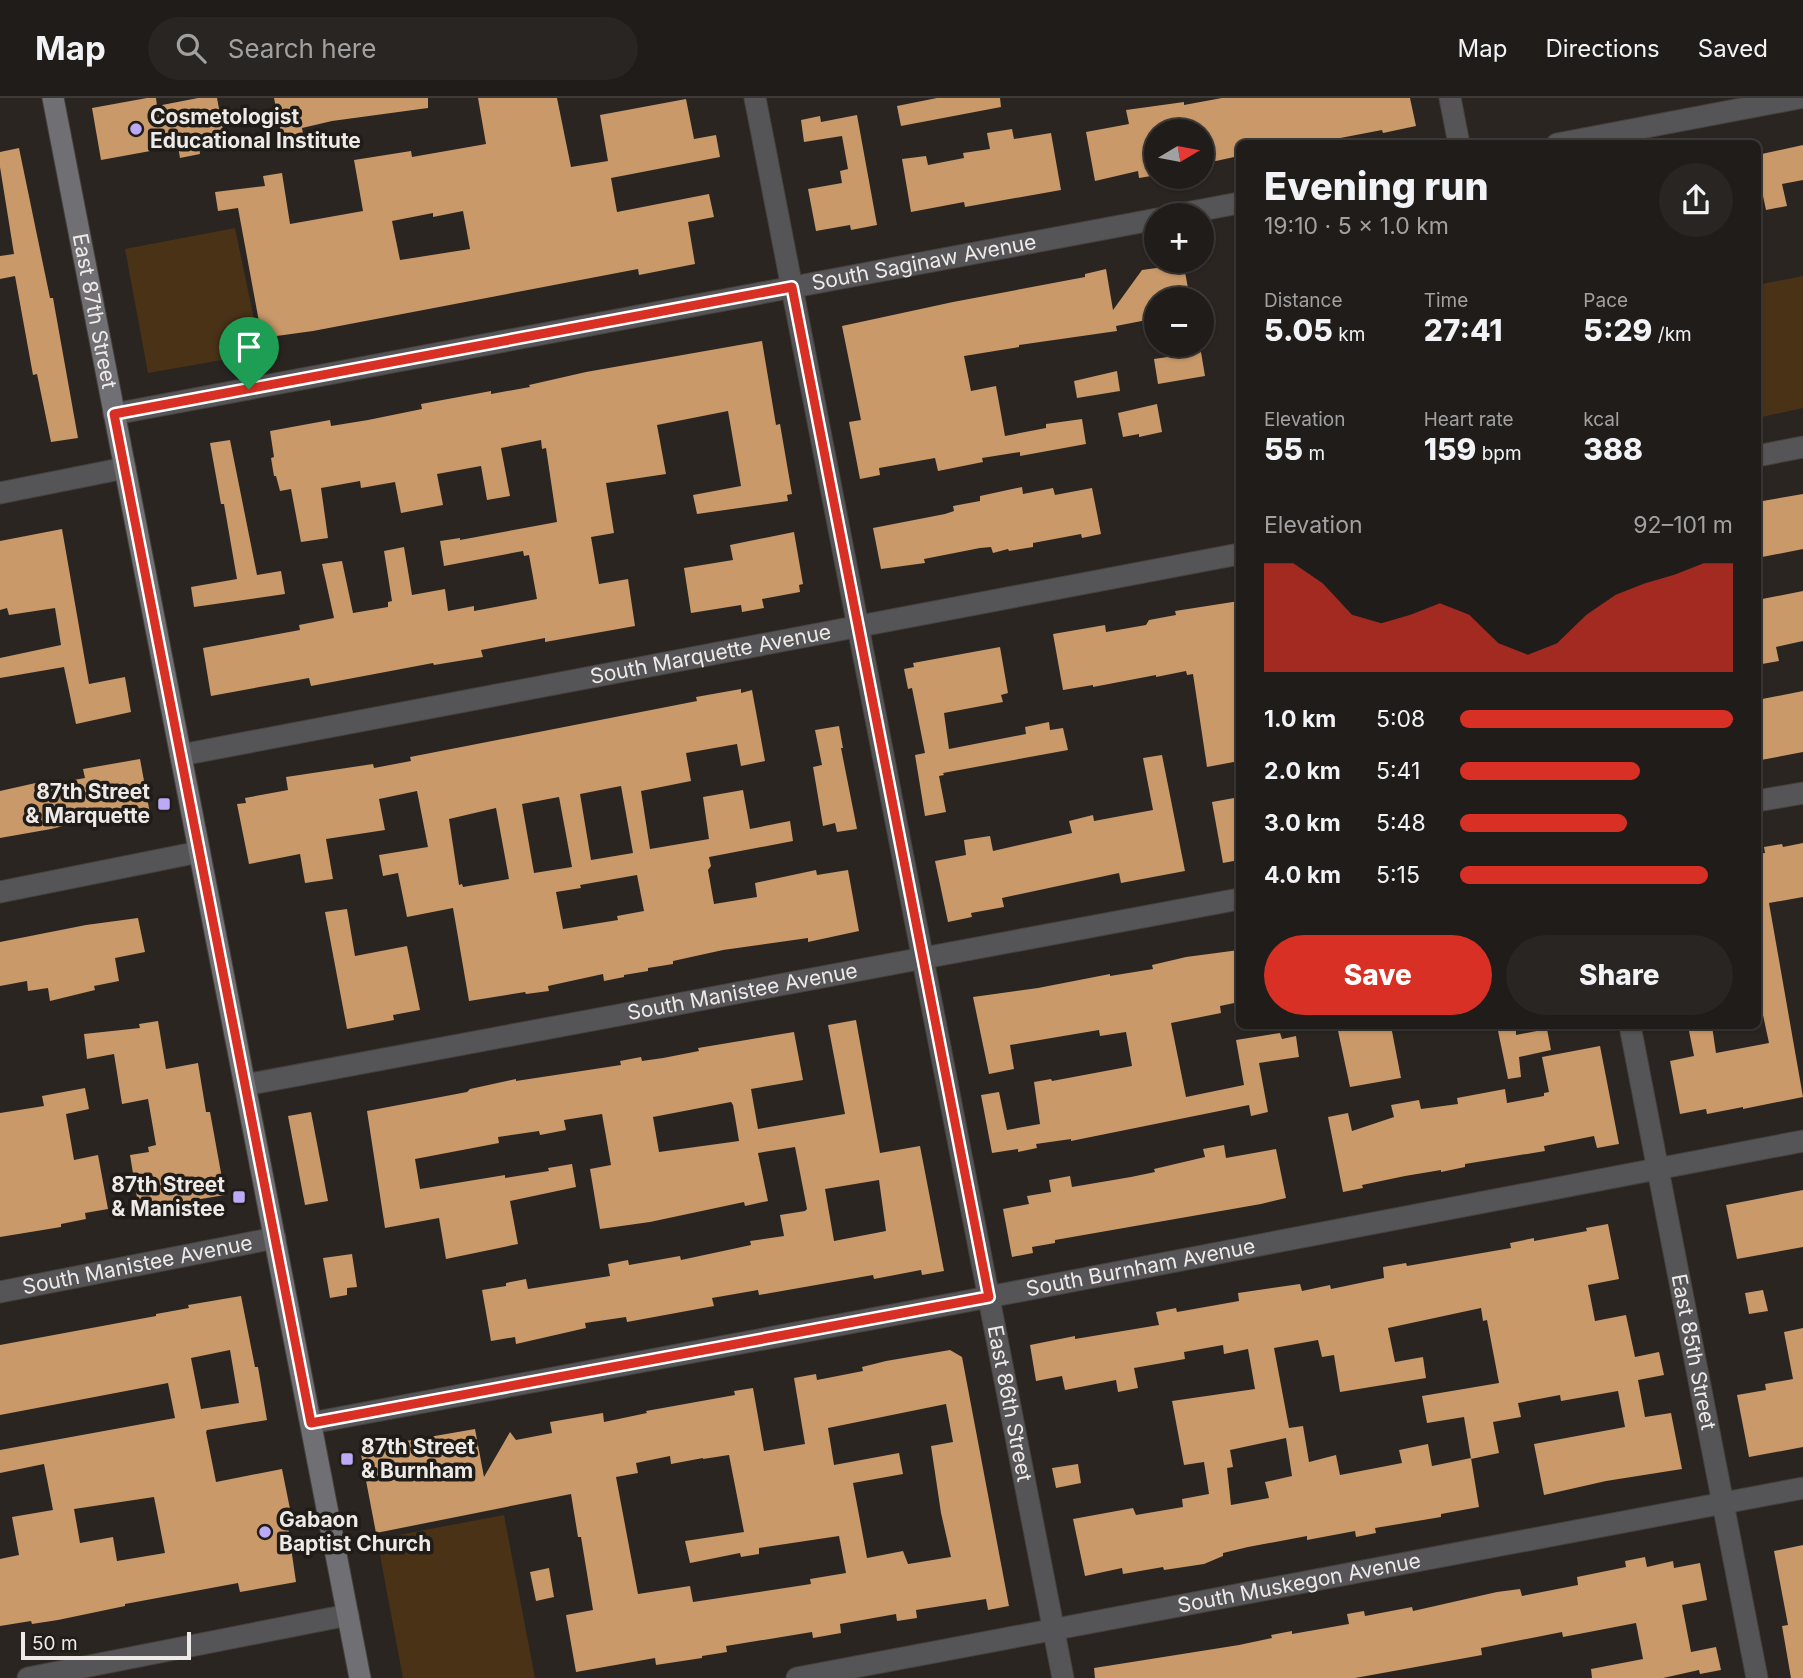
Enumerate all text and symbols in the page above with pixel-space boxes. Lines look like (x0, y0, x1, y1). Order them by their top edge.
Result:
search box (148, 17, 638, 80)
text: Map (35, 28, 106, 68)
icon: search (172, 29, 210, 67)
text: Search here (228, 33, 376, 64)
text: Map (1458, 34, 1507, 63)
text: Directions (1545, 34, 1660, 63)
text: Saved (1698, 34, 1768, 63)
place label: Cosmetologist Educational Institute (150, 104, 361, 153)
north arrow (1144, 119, 1214, 189)
map controls (1144, 119, 1214, 357)
marker: Cosmetologist Educational Institute (128, 121, 144, 137)
text: Evening run (1264, 163, 1489, 209)
button: share (1659, 163, 1733, 237)
button: + (1144, 203, 1214, 273)
text: 19:10 · 5 × 1.0 km (1264, 212, 1449, 240)
street label: South Saginaw Avenue (809, 229, 1038, 295)
street label: East 87th Street (68, 231, 122, 391)
button: − (1144, 287, 1214, 357)
text: Distance (1264, 289, 1342, 312)
text: Time (1424, 289, 1468, 312)
text: Pace (1583, 289, 1628, 312)
text: 5.05 (1264, 312, 1333, 348)
text: 27:41 (1424, 312, 1503, 348)
text: 5:29 (1583, 312, 1652, 348)
pin (219, 317, 279, 389)
text: km (1333, 323, 1365, 346)
text: /km (1652, 323, 1692, 346)
icon: arrive (230, 328, 268, 366)
text: Elevation (1264, 408, 1345, 431)
text: Heart rate (1424, 408, 1514, 431)
text: kcal (1583, 408, 1620, 431)
text: 55 (1264, 431, 1303, 467)
text: 159 (1424, 431, 1476, 467)
text: 388 (1583, 431, 1643, 467)
text: m (1303, 442, 1325, 465)
text: bpm (1476, 442, 1522, 465)
text: Elevation (1264, 511, 1363, 539)
text: 92–101 m (1633, 511, 1733, 539)
street label: South Marquette Avenue (588, 619, 833, 689)
text: 1.0 km (1264, 705, 1336, 733)
text: 5:08 (1376, 705, 1425, 733)
text: 2.0 km (1264, 757, 1341, 785)
text: 5:41 (1376, 757, 1420, 785)
place label: 87th Street & Marquette (25, 779, 150, 828)
marker: 87th Street & Marquette (156, 796, 172, 812)
text: 3.0 km (1264, 809, 1341, 837)
text: 5:48 (1376, 809, 1426, 837)
text: 4.0 km (1264, 861, 1341, 889)
text: 5:15 (1376, 861, 1420, 889)
button: Save (1264, 935, 1492, 1015)
button: Share (1506, 935, 1733, 1015)
street label: South Manistee Avenue (625, 958, 860, 1025)
place label: 87th Street & Manistee (111, 1172, 225, 1221)
marker: 87th Street & Manistee (231, 1189, 247, 1205)
street label: South Manistee Avenue (20, 1230, 254, 1299)
street label: South Burnham Avenue (1024, 1233, 1257, 1302)
street label: East 85th Street (1667, 1272, 1721, 1432)
street label: East 86th Street (983, 1323, 1037, 1484)
place label: 87th Street & Burnham (361, 1434, 475, 1483)
marker: 87th Street & Burnham (339, 1451, 355, 1467)
place label: Gabaon Baptist Church (279, 1507, 431, 1556)
marker: Gabaon Baptist Church (257, 1524, 273, 1540)
street label: South Muskegon Avenue (1175, 1547, 1423, 1618)
scale bar (21, 1629, 191, 1661)
text: 50 m (32, 1632, 78, 1655)

